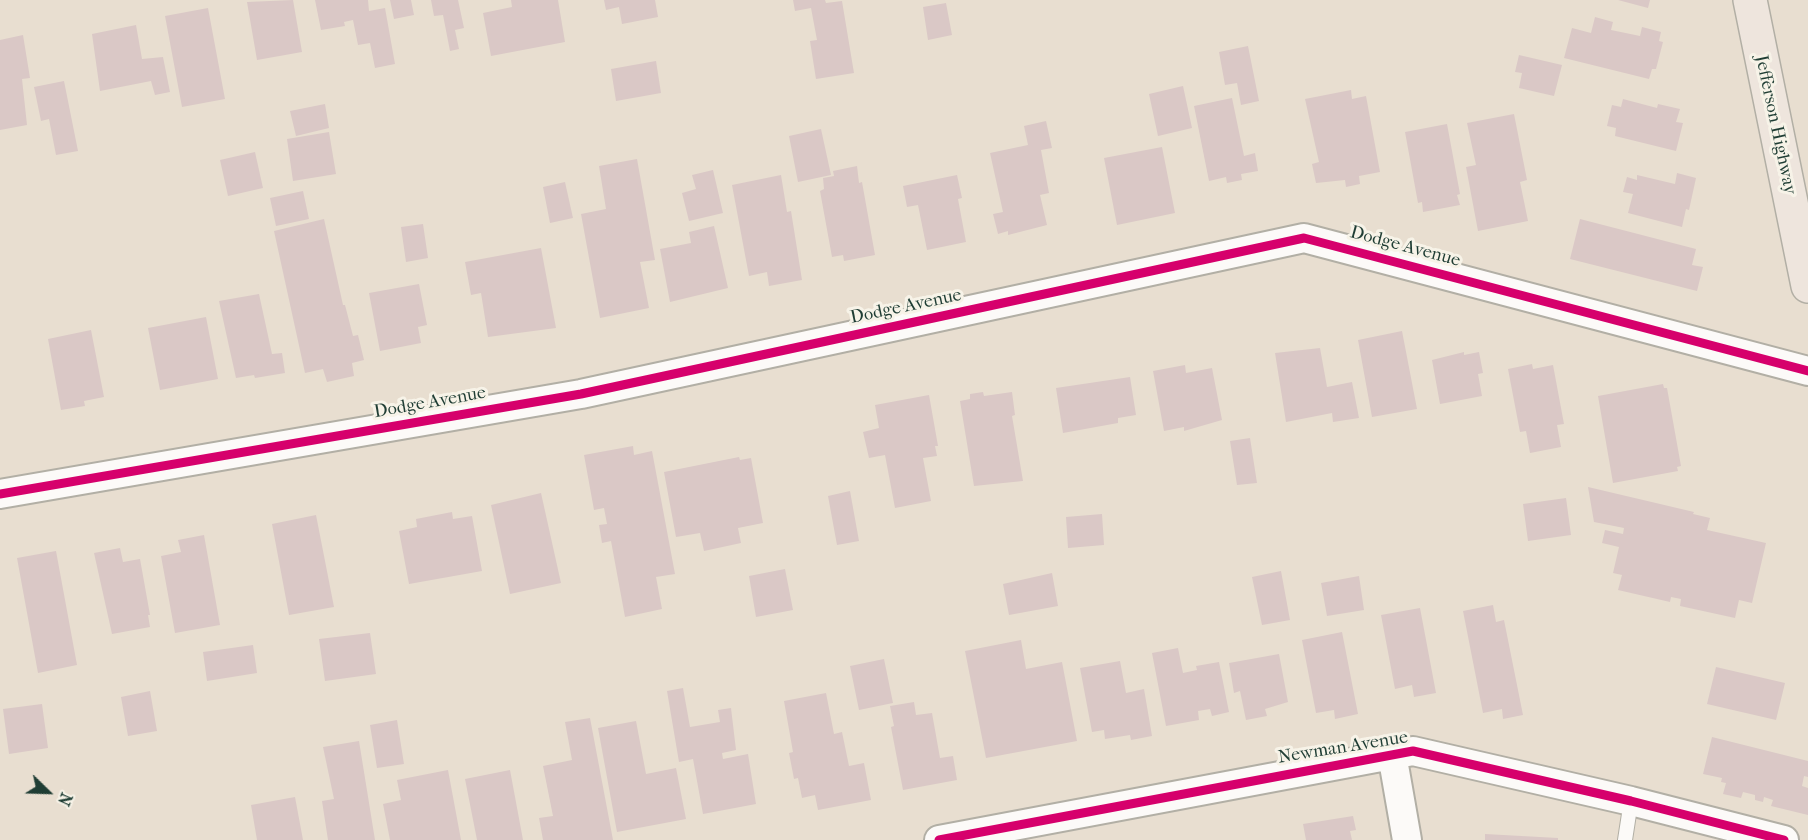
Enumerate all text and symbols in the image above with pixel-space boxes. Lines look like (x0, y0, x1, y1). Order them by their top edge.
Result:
street label: Jefferson Highway (1750, 53, 1800, 197)
street label: Dodge Avenue (1348, 222, 1462, 272)
street label: Dodge Avenue (848, 285, 964, 329)
street label: Dodge Avenue (372, 383, 488, 423)
street label: Newman Avenue (1277, 727, 1409, 769)
north arrow (18, 762, 78, 822)
text: N (54, 790, 76, 809)

